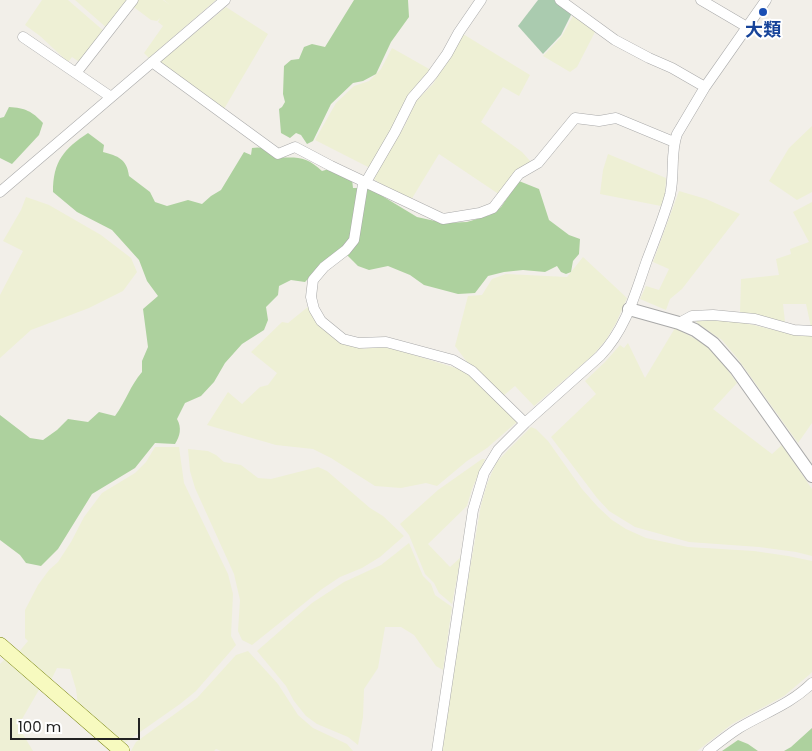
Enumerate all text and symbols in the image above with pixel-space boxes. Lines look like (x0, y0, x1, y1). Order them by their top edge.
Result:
marker: 大類 (757, 6, 769, 18)
place label: 大類 (745, 20, 781, 42)
scale bar (12, 708, 142, 740)
text: 100 m (18, 716, 61, 737)

